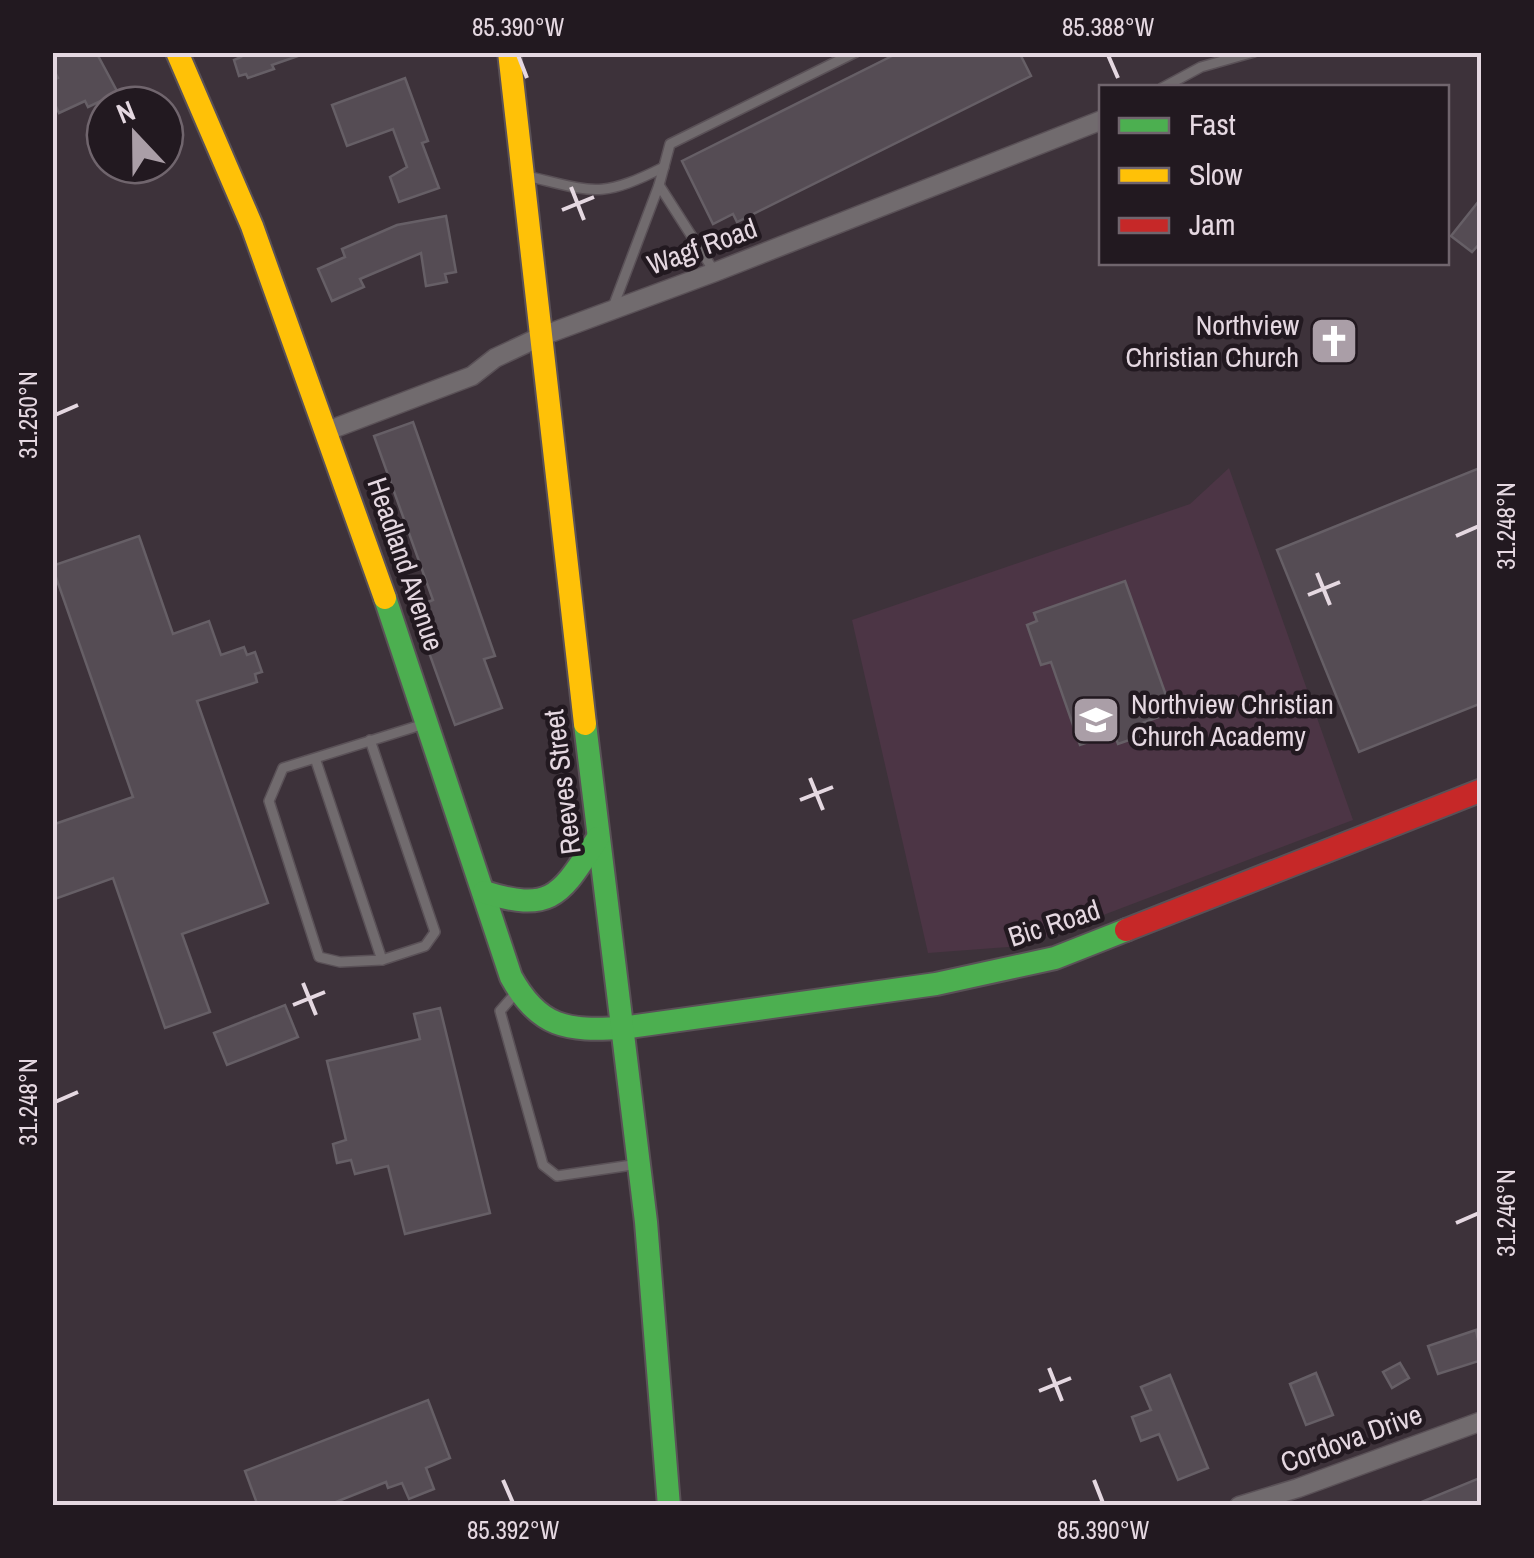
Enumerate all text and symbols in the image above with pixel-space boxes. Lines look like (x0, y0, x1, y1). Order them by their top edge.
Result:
text: 85.390°W (472, 10, 565, 44)
text: 85.388°W (1062, 10, 1155, 44)
north arrow (85, 85, 185, 185)
legend (1099, 85, 1449, 265)
text: N (111, 91, 140, 133)
text: Fast (1189, 104, 1236, 144)
text: Slow (1189, 154, 1243, 194)
text: Jam (1189, 204, 1235, 244)
street label: Wagf Road (642, 209, 762, 283)
place label: Northview Christian Church (1125, 306, 1299, 376)
church icon: Northview Christian Church (1308, 315, 1360, 367)
text: 31.250°N (11, 371, 45, 459)
street label: Headland Avenue (359, 472, 453, 656)
text: 31.248°N (1489, 482, 1523, 570)
place label: Northview Christian Church Academy (1131, 685, 1334, 755)
school or university icon: Northview Christian Church Academy (1070, 694, 1122, 746)
street label: Reeves Street (534, 707, 590, 857)
street label: Bic Road (1003, 890, 1105, 956)
text: 31.248°N (11, 1058, 45, 1146)
text: 31.246°N (1489, 1169, 1523, 1257)
street label: Cordova Drive (1275, 1395, 1427, 1481)
text: 85.392°W (467, 1513, 560, 1547)
text: 85.390°W (1057, 1513, 1150, 1547)

